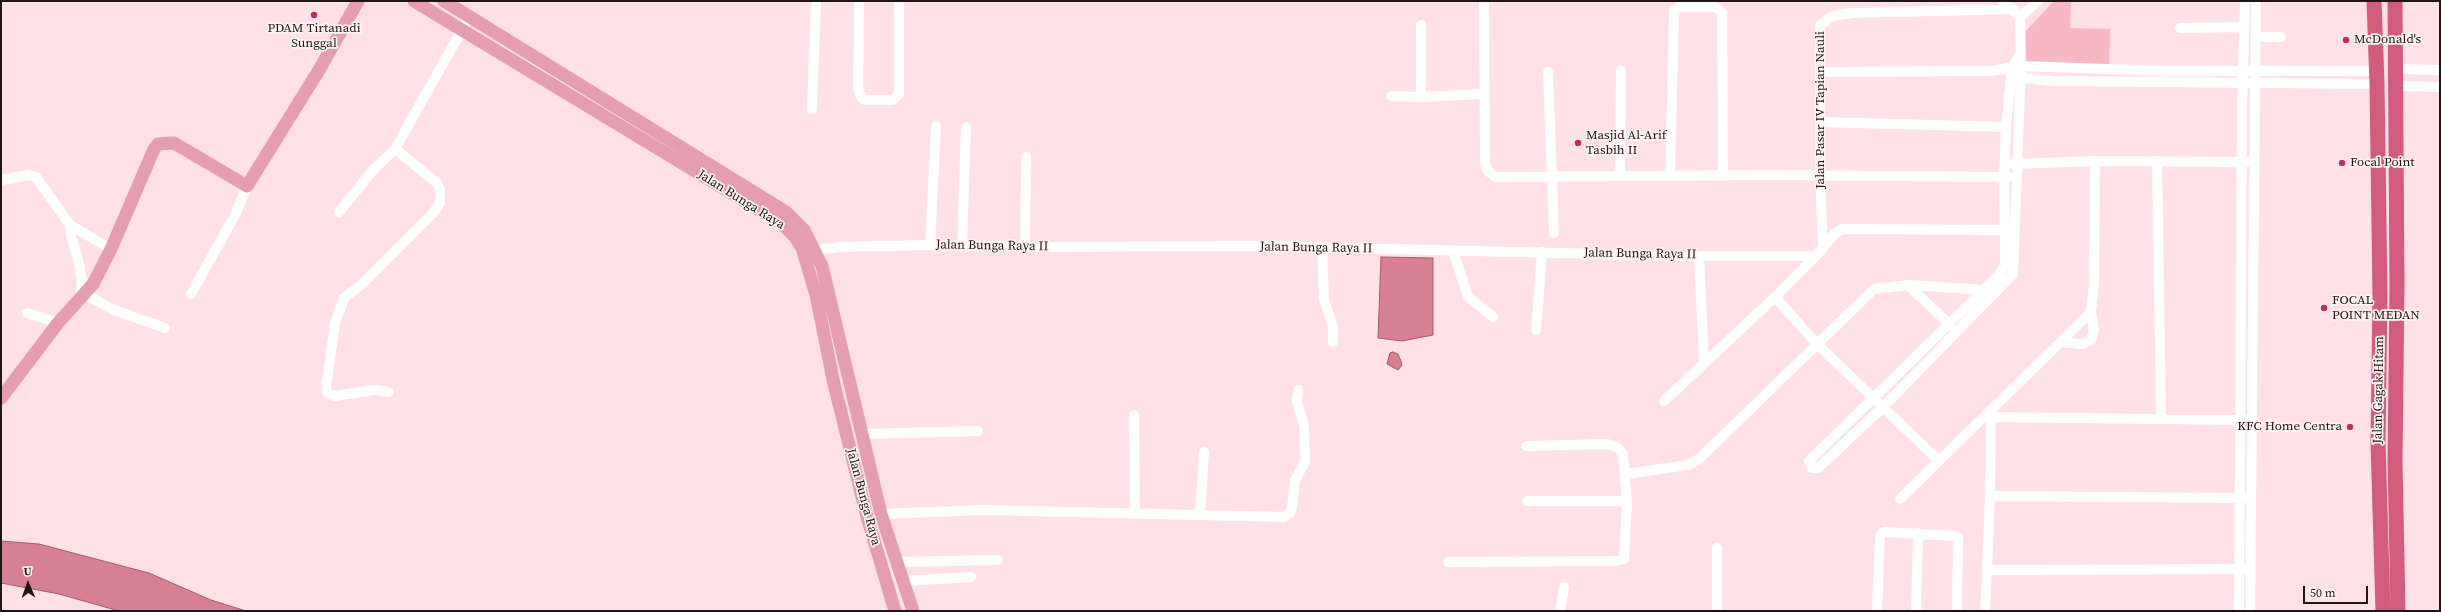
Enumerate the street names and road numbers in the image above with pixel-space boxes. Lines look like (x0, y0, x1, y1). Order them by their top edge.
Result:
street label: Jalan Pasar IV Tapian Nauli (1813, 31, 1829, 189)
street label: Jalan Bunga Raya (695, 167, 787, 233)
street label: Jalan Bunga Raya II (936, 237, 1048, 255)
street label: Jalan Bunga Raya II (1260, 239, 1372, 257)
street label: Jalan Bunga Raya II (1584, 245, 1696, 263)
street label: Jalan Gagak Hitam (2370, 336, 2388, 444)
street label: Jalan Bunga Raya (843, 447, 883, 547)

